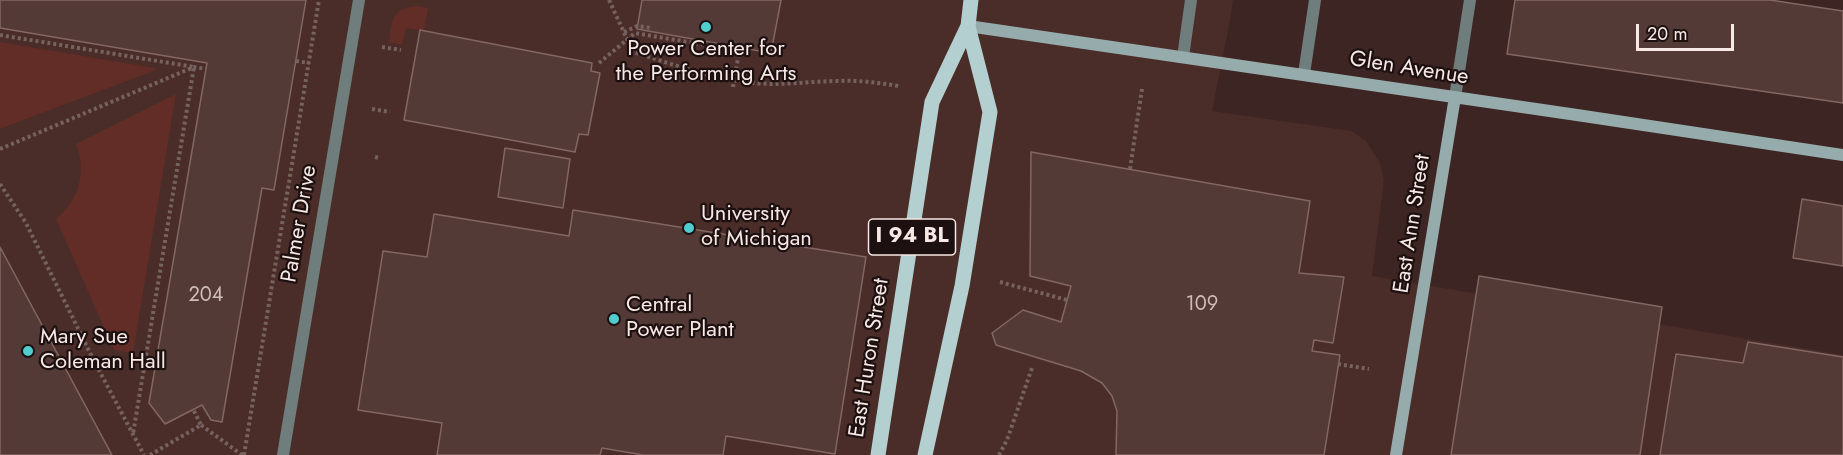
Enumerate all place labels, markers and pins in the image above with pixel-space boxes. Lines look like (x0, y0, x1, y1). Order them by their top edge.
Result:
marker: Power Center for the Performing Arts (699, 20, 713, 34)
place label: Power Center for the Performing Arts (616, 37, 796, 88)
place label: University of Michigan (701, 202, 812, 254)
marker: University of Michigan (682, 221, 696, 235)
place label: Central Power Plant (626, 293, 734, 344)
marker: Central Power Plant (607, 312, 621, 326)
place label: Mary Sue Coleman Hall (40, 325, 166, 376)
marker: Mary Sue Coleman Hall (21, 344, 35, 358)

